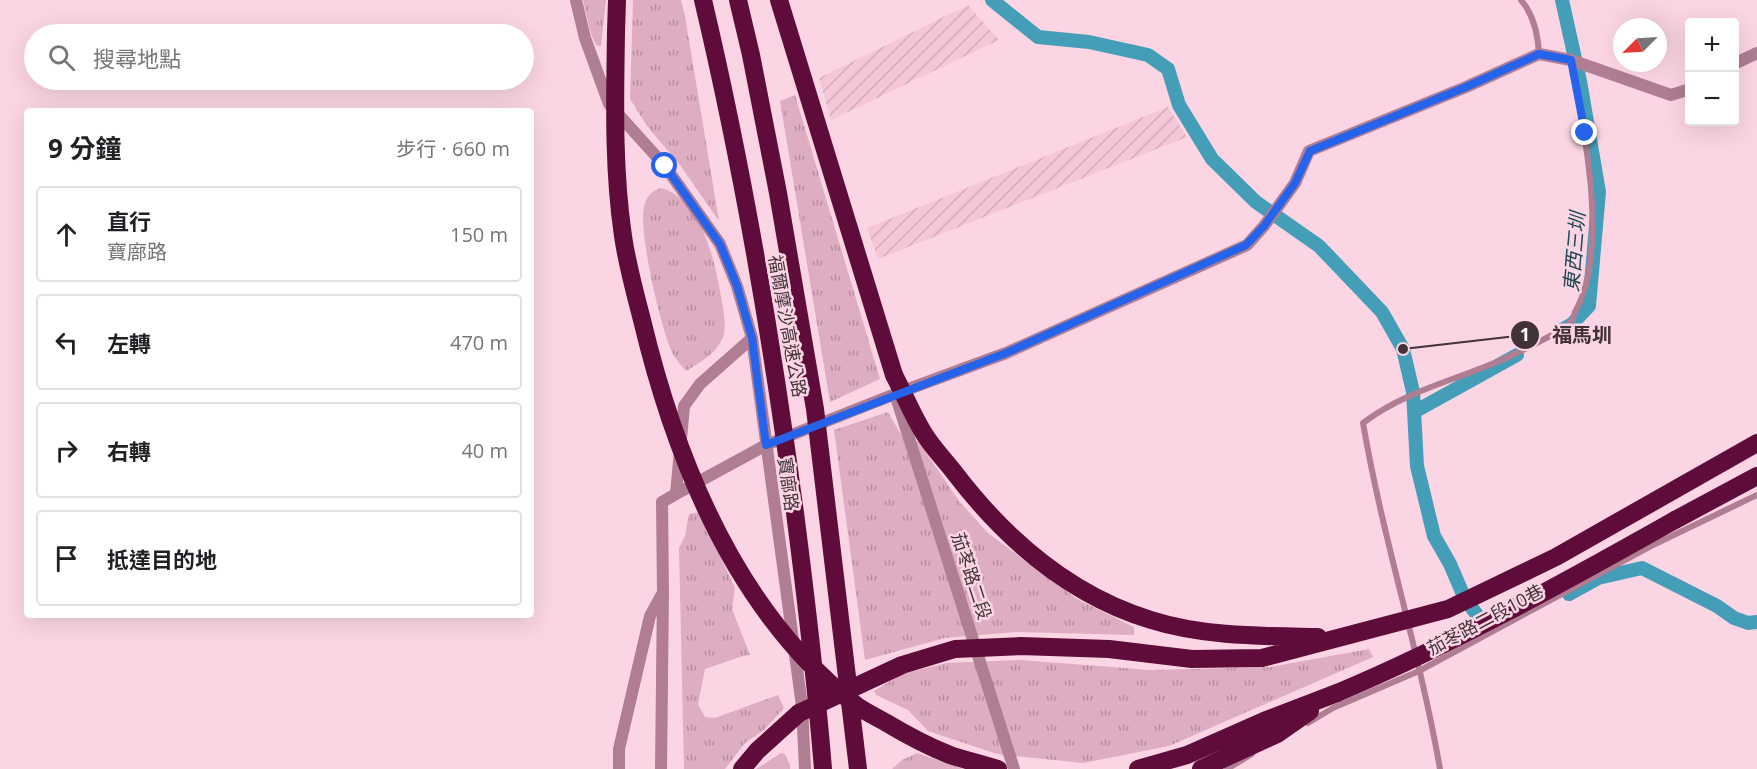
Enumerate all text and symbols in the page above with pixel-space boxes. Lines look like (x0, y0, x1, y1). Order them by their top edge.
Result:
north arrow (1613, 18, 1667, 72)
map controls (1685, 18, 1739, 126)
button: + (1685, 18, 1739, 72)
search box (24, 24, 534, 90)
icon: search (45, 41, 78, 74)
text: 搜尋地點 (93, 43, 181, 73)
button: − (1685, 72, 1739, 126)
route end (1571, 119, 1597, 145)
text: 9 分鐘 (48, 130, 122, 166)
text: 步行 · 660 m (396, 135, 510, 162)
route start (651, 152, 677, 178)
text: 直行 (107, 206, 151, 236)
water label: 東西三圳 (1557, 208, 1591, 293)
icon: ahead (50, 218, 83, 251)
text: 150 m (450, 221, 508, 248)
text: 寶廍路 (107, 238, 167, 265)
street label: 福爾摩沙高速公路 (764, 253, 812, 399)
callout: 福馬圳 (1510, 316, 1624, 354)
text: 福馬圳 (1552, 321, 1612, 348)
text: 1 (1520, 322, 1530, 346)
icon: left (50, 326, 83, 359)
text: 左轉 (107, 328, 151, 358)
text: 470 m (450, 329, 508, 356)
icon: right (50, 434, 83, 467)
text: 右轉 (107, 436, 151, 466)
text: 40 m (461, 437, 508, 464)
street label: 寶廍路 (773, 456, 805, 512)
street label: 茄苳路二段 (947, 529, 997, 623)
icon: arrive (50, 542, 83, 575)
text: 抵達目的地 (107, 544, 217, 574)
street label: 茄苳路二段10巷 (1423, 578, 1547, 660)

